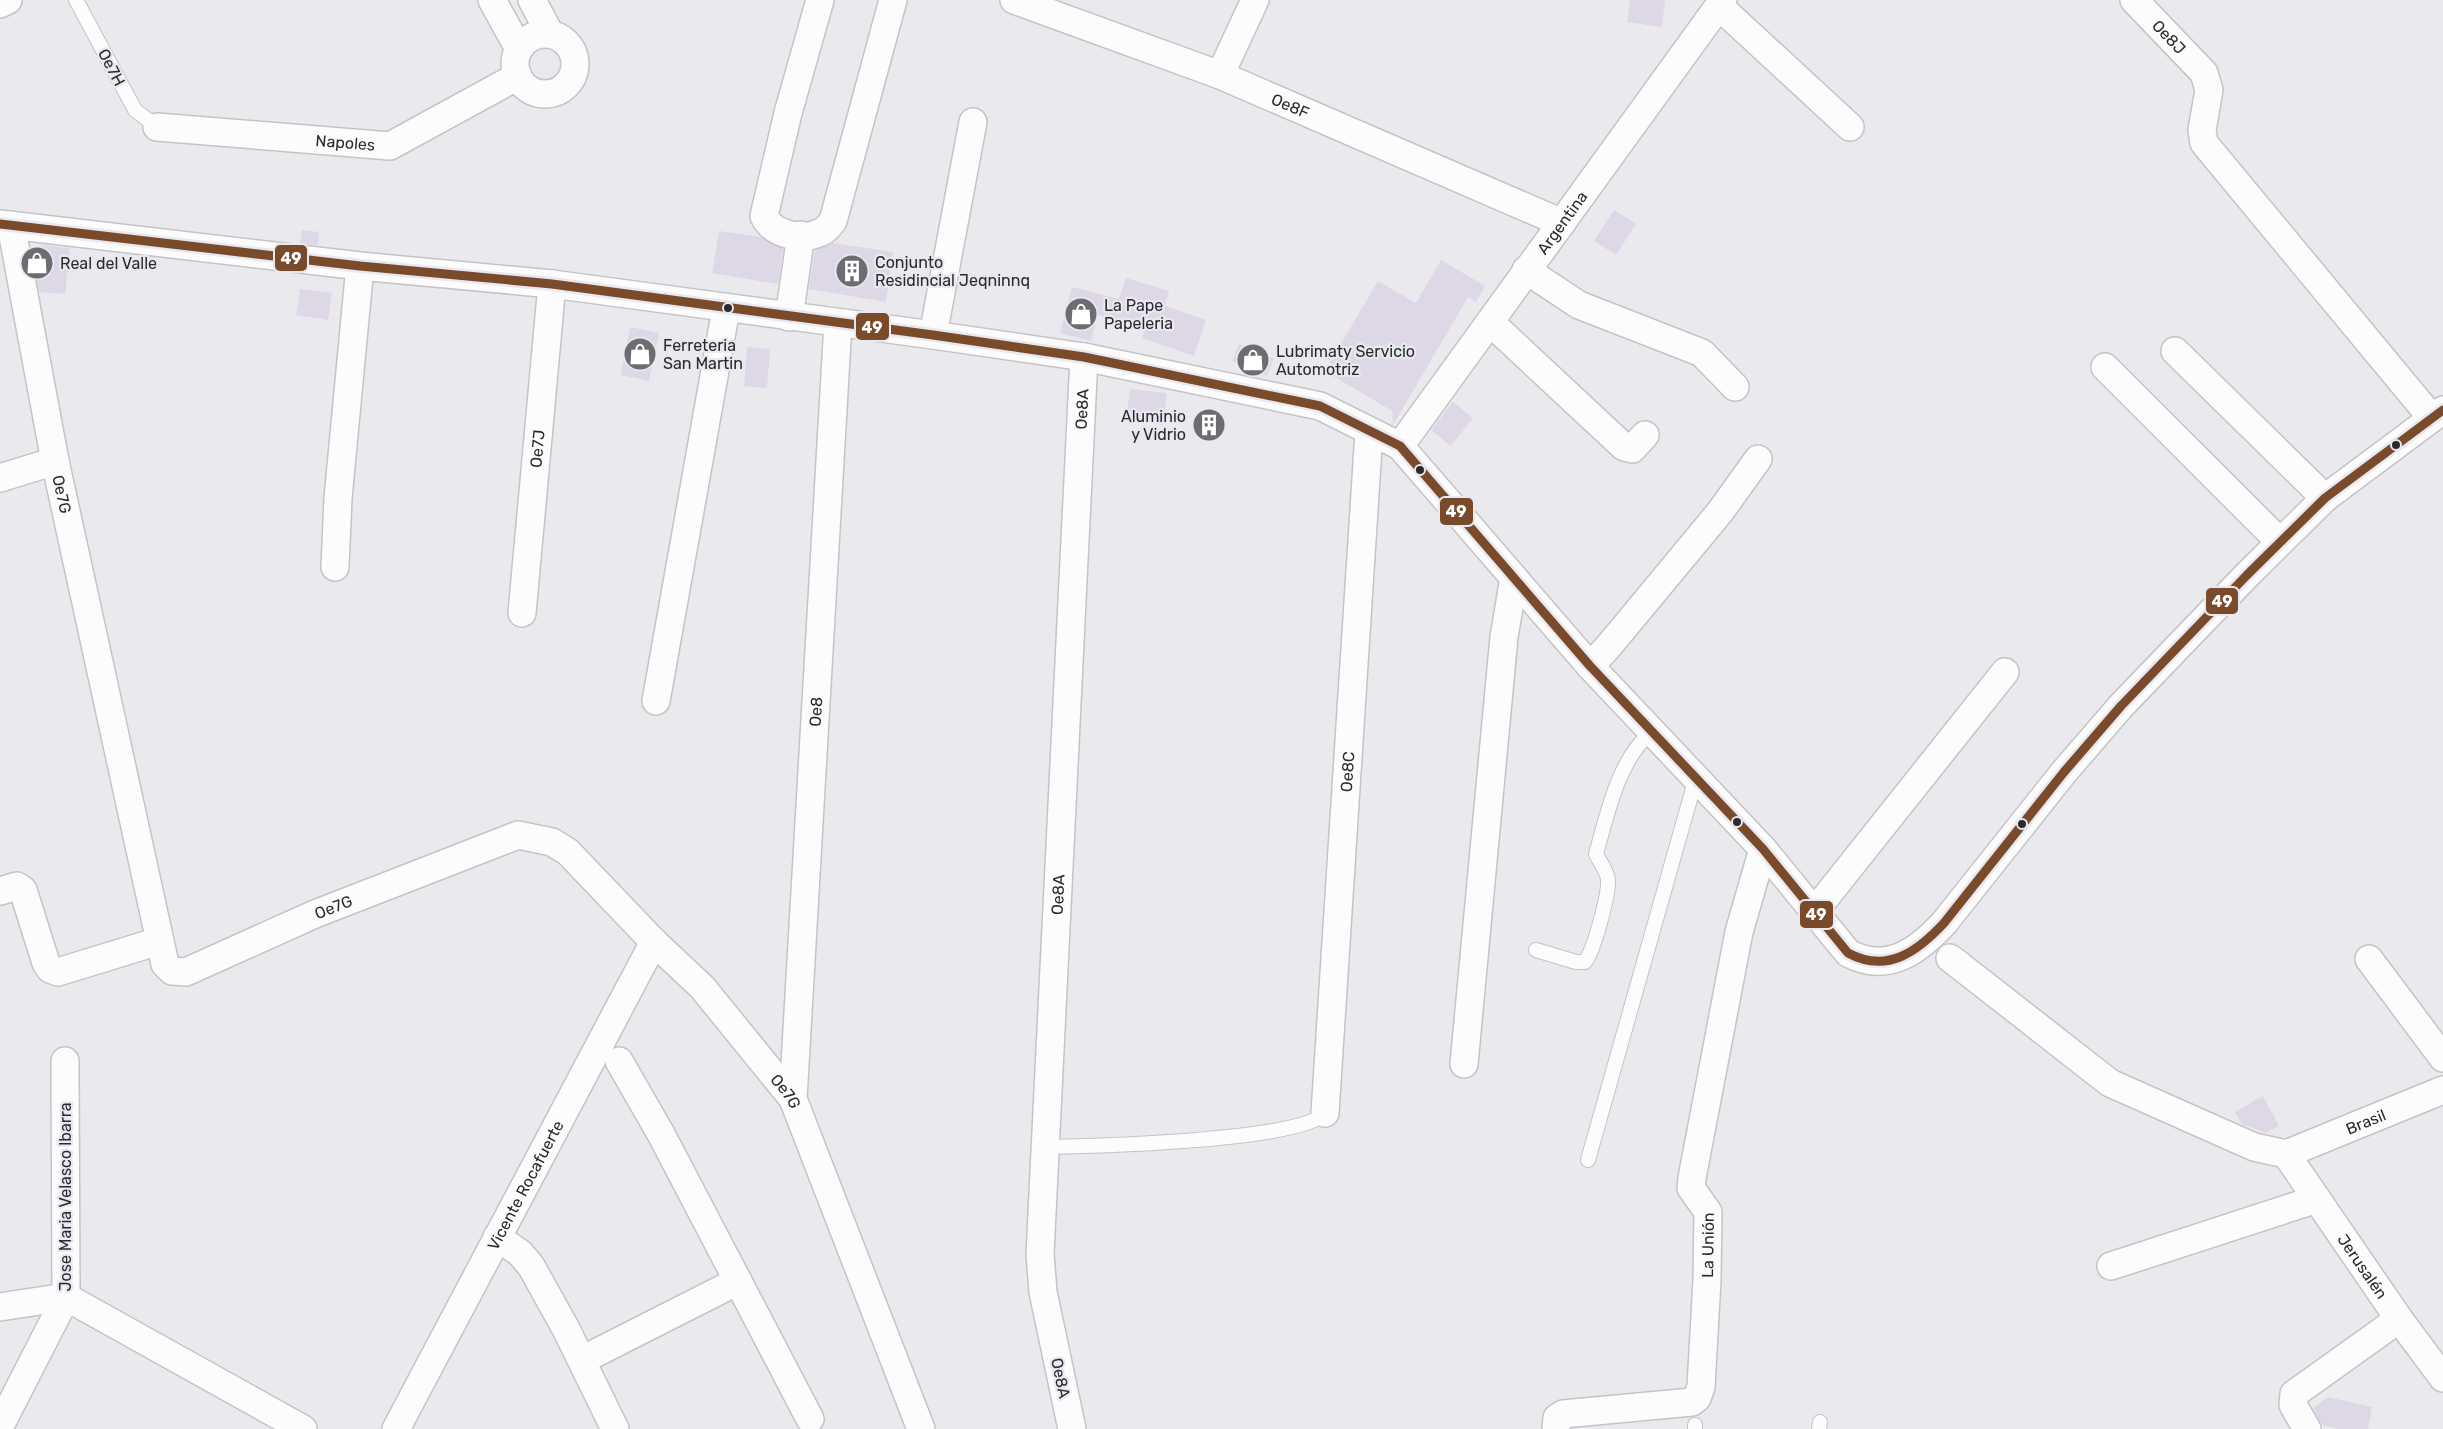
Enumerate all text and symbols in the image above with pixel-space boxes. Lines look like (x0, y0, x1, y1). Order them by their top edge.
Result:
street label: Oe8J (2148, 16, 2190, 58)
street label: Oe7H (94, 45, 129, 89)
street label: Oe8F (1268, 89, 1312, 122)
street label: Napoles (315, 131, 376, 155)
street label: Argentina (1533, 187, 1592, 258)
line badge: 49 (274, 244, 308, 272)
shop icon: Real del Valle (19, 245, 55, 281)
text: 49 (280, 249, 302, 268)
building icon: Conjunto Residincial Jeqninnq (834, 253, 870, 289)
place label: Conjunto Residincial Jeqninnq (875, 253, 1030, 290)
place label: Real del Valle (60, 254, 157, 273)
shop icon: La Pape Papeleria (1063, 296, 1099, 332)
place label: La Pape Papeleria (1104, 296, 1173, 333)
unlabelled marker (722, 302, 734, 314)
line badge: 49 (855, 312, 890, 341)
text: 49 (861, 318, 883, 337)
shop icon: Ferreteria San Martin (622, 336, 658, 372)
place label: Ferreteria San Martin (663, 336, 743, 373)
shop icon: Lubrimaty Servicio Automotriz (1235, 342, 1271, 378)
place label: Lubrimaty Servicio Automotriz (1276, 342, 1415, 379)
street label: Oe8A (1071, 388, 1092, 430)
place label: Aluminio y Vidrio (1121, 407, 1186, 444)
building icon: Aluminio y Vidrio (1191, 407, 1227, 443)
street label: Oe7J (526, 429, 549, 469)
unlabelled marker (2390, 439, 2402, 451)
unlabelled marker (1414, 464, 1426, 476)
street label: Oe7G (48, 473, 75, 515)
line badge: 49 (1439, 497, 1474, 526)
text: 49 (1445, 502, 1467, 521)
line badge: 49 (2205, 587, 2239, 615)
text: 49 (2211, 592, 2233, 611)
street label: Oe8 (806, 696, 826, 727)
street label: Oe8C (1337, 751, 1358, 793)
unlabelled marker (1731, 816, 1743, 828)
unlabelled marker (2016, 818, 2028, 830)
street label: Oe8A (1048, 874, 1069, 915)
street label: Oe7G (312, 891, 355, 923)
line badge: 49 (1799, 900, 1834, 929)
text: 49 (1805, 905, 1827, 924)
street label: Oe7G (766, 1070, 805, 1111)
street label: Jose Maria Velasco Ibarra (56, 1102, 75, 1292)
street label: Brasil (2343, 1105, 2389, 1139)
street label: Vicente Rocafuerte (484, 1117, 568, 1253)
street label: La Unión (1698, 1212, 1718, 1278)
street label: Jerusalén (2334, 1230, 2391, 1303)
street label: Oe8A (1047, 1356, 1074, 1400)

